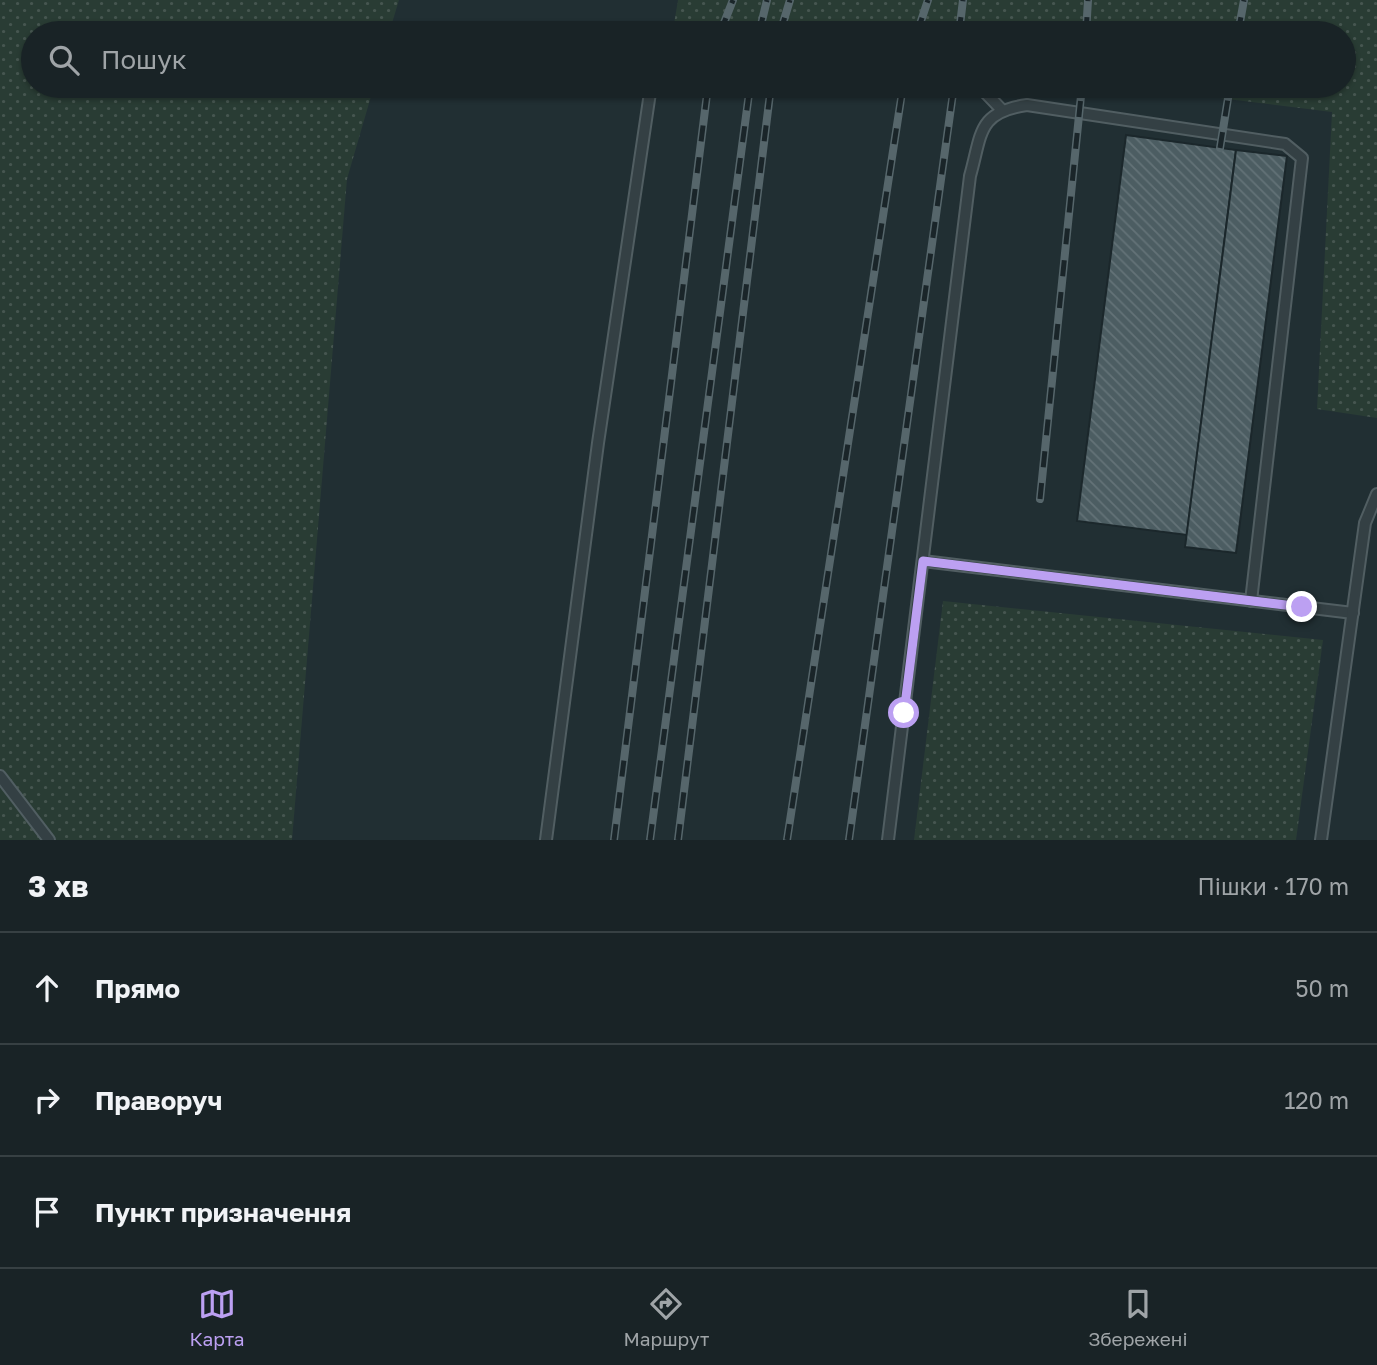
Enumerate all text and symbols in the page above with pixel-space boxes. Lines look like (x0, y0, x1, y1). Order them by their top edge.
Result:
search box (21, 21, 1356, 98)
icon: search (45, 41, 83, 79)
text: Пошук (101, 44, 187, 75)
route end (1286, 591, 1317, 622)
route start (888, 697, 919, 728)
text: 3 хв (28, 868, 89, 904)
text: Пішки · 170 m (1198, 872, 1349, 900)
icon: ahead (28, 969, 66, 1007)
text: Прямо (95, 973, 180, 1004)
text: 50 m (1295, 974, 1349, 1002)
icon: right (28, 1081, 66, 1119)
text: Праворуч (95, 1085, 223, 1116)
text: 120 m (1284, 1086, 1349, 1114)
icon: arrive (28, 1193, 66, 1231)
text: Пункт призначення (95, 1197, 351, 1228)
tab: Карта (189, 1285, 244, 1350)
tab: Маршрут (623, 1285, 709, 1350)
tab: Збережені (1088, 1285, 1188, 1350)

